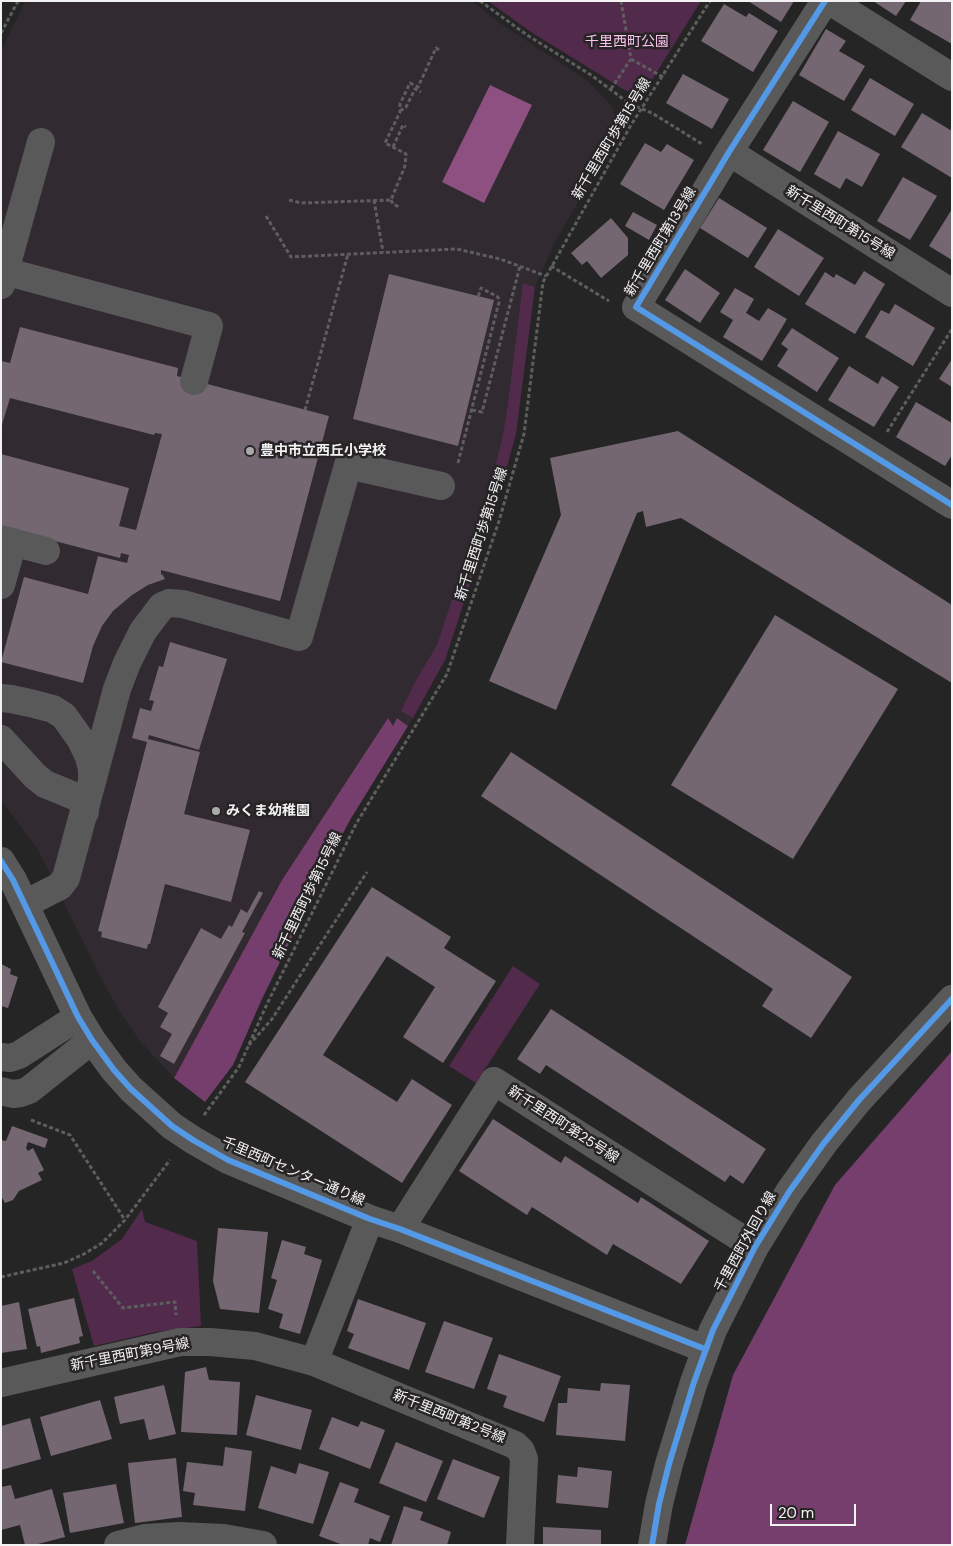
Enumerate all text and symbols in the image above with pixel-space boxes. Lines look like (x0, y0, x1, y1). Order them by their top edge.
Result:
park label: 千里西町公園 (585, 34, 669, 50)
street label: 新千里西町歩第15号線 (569, 75, 655, 203)
street label: 新千里西町第15号線 (783, 183, 897, 263)
street label: 新千里西町第13号線 (622, 184, 700, 300)
place label: 豊中市立西丘小学校 (260, 443, 386, 459)
marker: 豊中市立西丘小学校 (244, 445, 256, 457)
street label: 新千里西町歩第15号線 (453, 465, 511, 603)
place label: みくま幼稚園 (226, 803, 310, 819)
marker: みくま幼稚園 (210, 805, 222, 817)
street label: 新千里西町歩第15号線 (270, 830, 346, 962)
street label: 新千里西町第25号線 (504, 1083, 622, 1167)
street label: 千里西町センター通り線 (219, 1134, 367, 1210)
street label: 千里西町外回り線 (712, 1189, 780, 1295)
street label: 新千里西町第9号線 (69, 1335, 191, 1375)
street label: 新千里西町第2号線 (390, 1387, 508, 1447)
scale bar (773, 1494, 859, 1526)
text: 20 m (778, 1503, 814, 1523)

